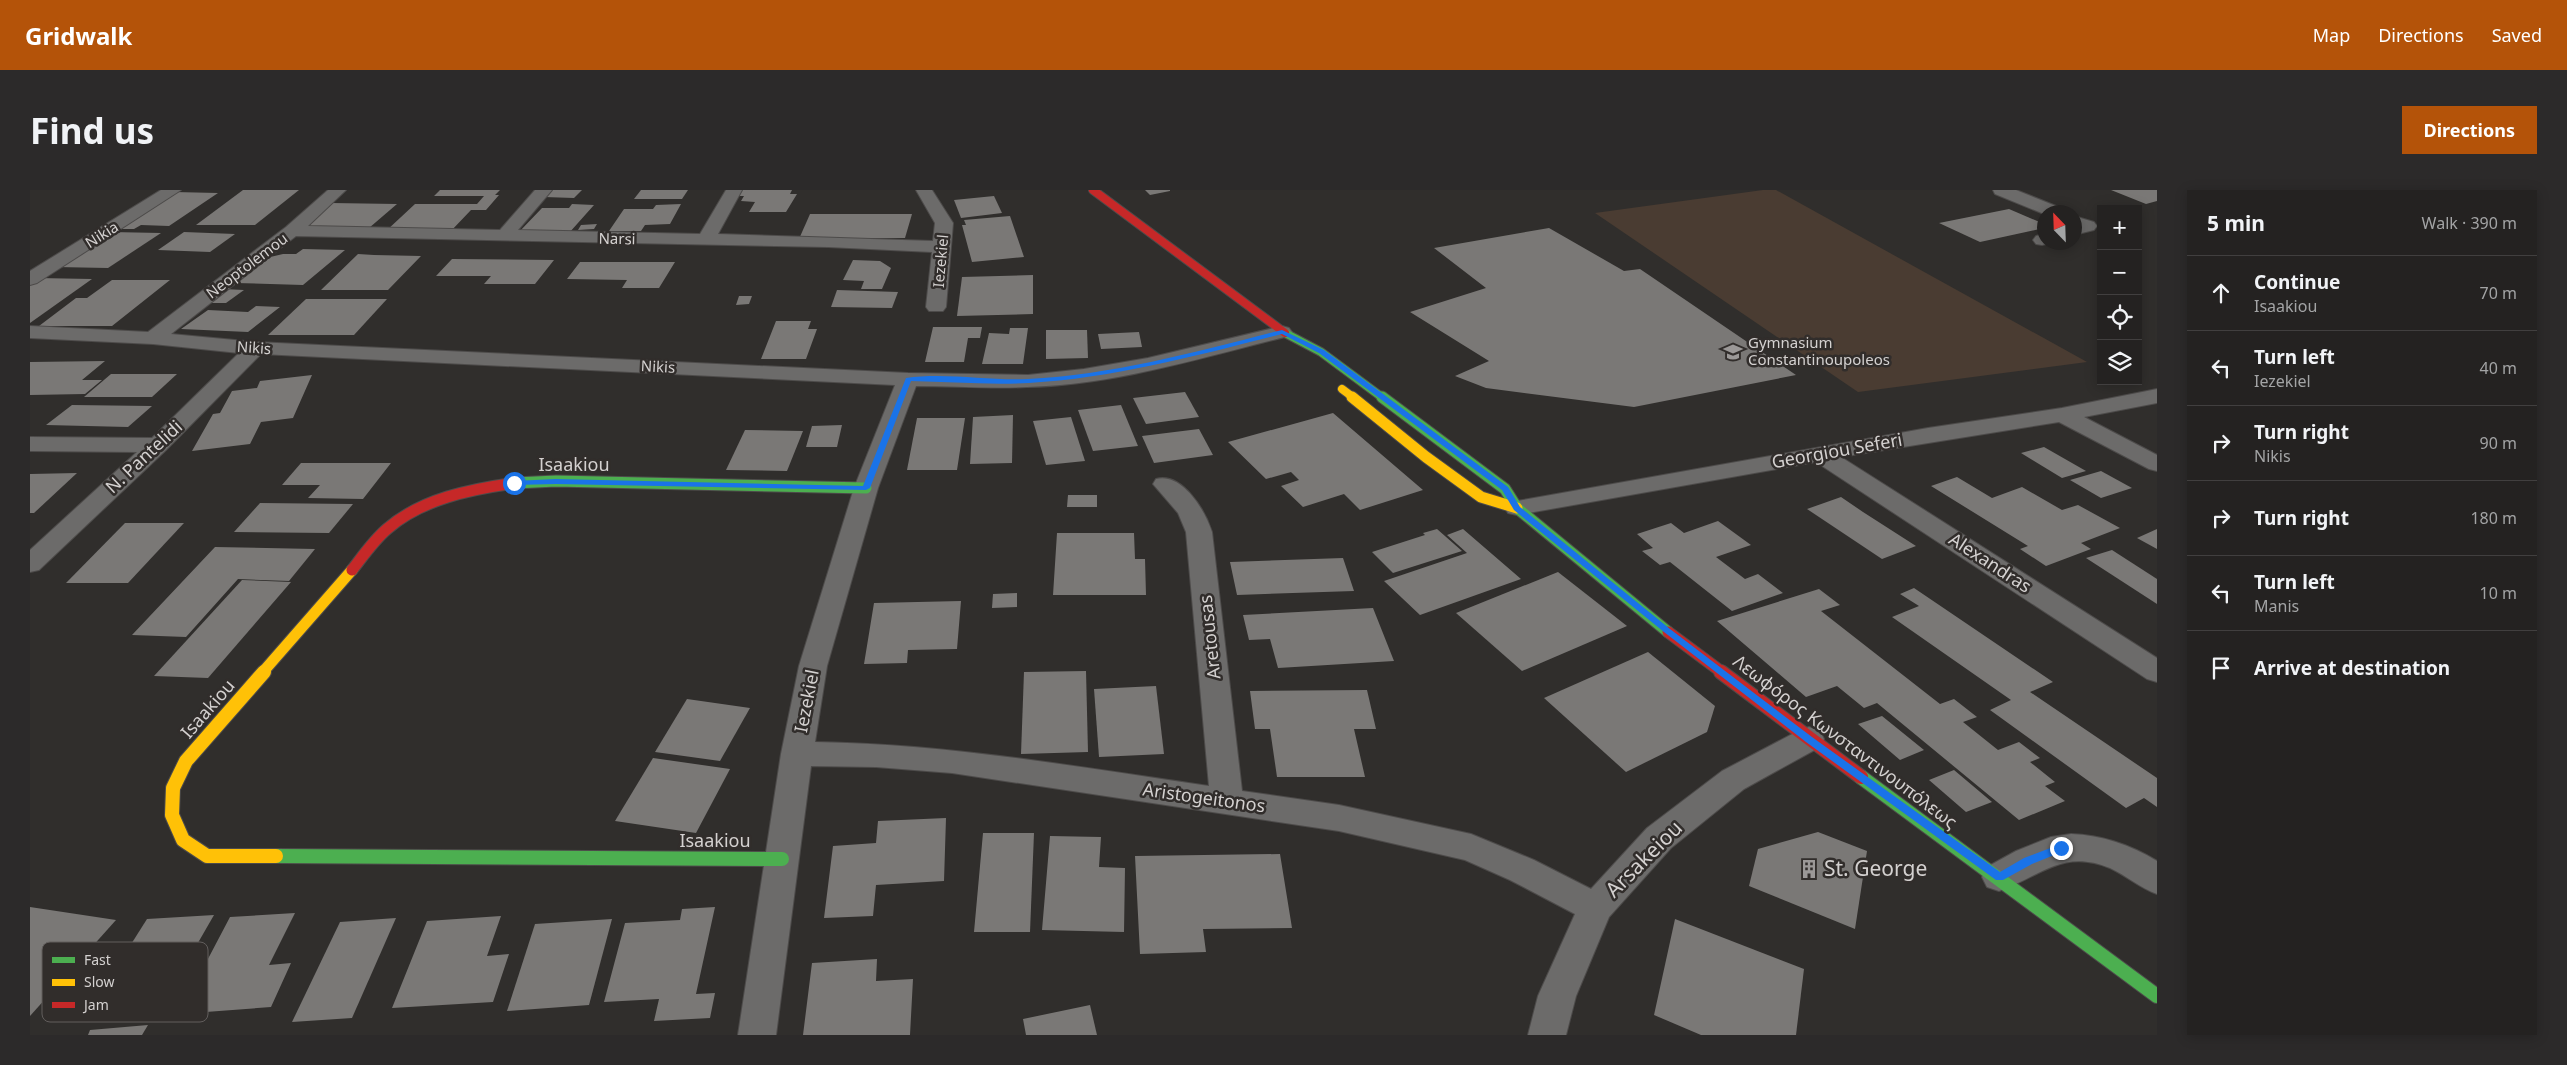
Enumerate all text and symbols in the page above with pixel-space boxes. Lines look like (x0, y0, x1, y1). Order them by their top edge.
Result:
text: Gridwalk (25, 19, 132, 52)
text: Map (2313, 23, 2350, 47)
text: Directions (2378, 23, 2464, 47)
text: Saved (2492, 23, 2542, 47)
button: Directions (2402, 106, 2537, 154)
text: Find us (30, 107, 154, 154)
north arrow (2037, 205, 2082, 250)
map controls (2097, 205, 2142, 385)
button: + (2097, 205, 2142, 250)
text: 5 min (2207, 209, 2265, 237)
text: Walk · 390 m (2422, 212, 2517, 234)
street label: Nikia (81, 216, 122, 252)
street label: Neoptolemou (202, 228, 291, 302)
street label: Narsi (598, 228, 636, 248)
street label: Iezekiel (928, 234, 952, 288)
button: − (2097, 250, 2142, 295)
text: Continue (2254, 269, 2340, 295)
icon: ahead (2207, 279, 2235, 307)
text: 70 m (2480, 282, 2517, 304)
button: locate (2097, 295, 2142, 340)
text: Isaakiou (2254, 295, 2317, 317)
place label: Gymnasium Constantinoupoleos (1748, 332, 1890, 369)
street label: Nikis (236, 336, 272, 358)
button: layers (2097, 340, 2142, 385)
school or university icon: Gymnasium Constantinoupoleos (1722, 341, 1744, 363)
text: Turn left (2254, 344, 2335, 370)
icon: left (2207, 354, 2235, 382)
street label: Nikis (640, 355, 676, 377)
text: 40 m (2480, 357, 2517, 379)
text: Iezekiel (2254, 370, 2311, 392)
street label: N. Pantelidi (100, 414, 187, 498)
text: Turn right (2254, 419, 2349, 445)
street label: Georgiou Seferi (1770, 427, 1904, 473)
icon: right (2207, 429, 2235, 457)
text: 90 m (2480, 432, 2517, 454)
text: Nikis (2254, 445, 2291, 467)
street label: Isaakiou (538, 452, 610, 476)
route start (503, 472, 526, 495)
icon: right (2207, 504, 2235, 532)
text: Turn right (2254, 505, 2349, 531)
text: 180 m (2470, 507, 2517, 529)
street label: Alexandras (1945, 527, 2036, 598)
text: Turn left (2254, 569, 2335, 595)
icon: left (2207, 579, 2235, 607)
text: 10 m (2480, 582, 2517, 604)
street label: Aretousas (1193, 594, 1225, 680)
text: Manis (2254, 595, 2299, 617)
street label: Λεωφόρος Κωνσταντινουπόλεως (1729, 649, 1963, 834)
icon: arrive (2207, 654, 2235, 682)
text: Arrive at destination (2254, 655, 2450, 681)
street label: Iezekiel (788, 667, 824, 734)
street label: Isaakiou (175, 674, 240, 743)
street label: Aristogeitonos (1141, 777, 1267, 817)
street label: Arsakeiou (1599, 814, 1688, 903)
street label: Isaakiou (679, 828, 751, 852)
route end (2050, 837, 2073, 860)
place label: St. George (1824, 854, 1927, 882)
building icon: St. George (1798, 858, 1820, 880)
legend (42, 942, 208, 1022)
text: Fast (84, 950, 111, 969)
text: Slow (84, 972, 115, 991)
text: Jam (82, 995, 109, 1014)

